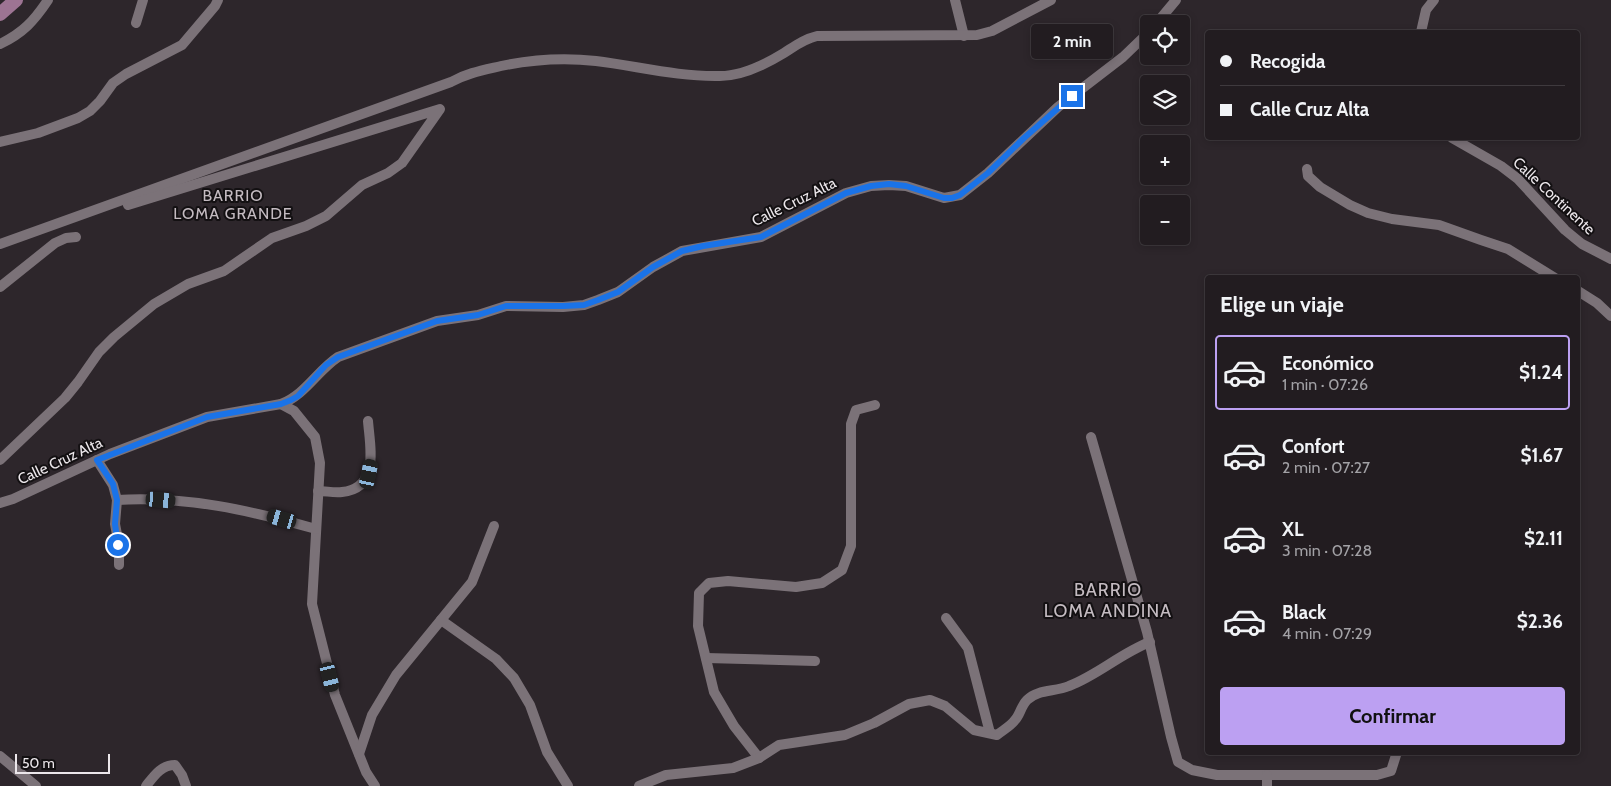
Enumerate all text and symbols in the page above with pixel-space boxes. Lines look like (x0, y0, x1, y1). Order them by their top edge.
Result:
map controls (1140, 15, 1190, 245)
button: locate (1140, 15, 1190, 65)
callout: 2 min (1031, 23, 1113, 58)
text: 2 min (1053, 32, 1091, 51)
text: Recogida (1250, 50, 1326, 73)
button: layers (1140, 75, 1190, 125)
route end (1061, 85, 1083, 107)
text: Calle Cruz Alta (1250, 98, 1369, 121)
button: + (1140, 135, 1190, 185)
street label: Calle Continente (1509, 154, 1599, 239)
street label: Calle Cruz Alta (749, 173, 840, 230)
district label: BARRIO LOMA GRANDE (173, 186, 293, 223)
button: − (1140, 195, 1190, 245)
text: Elige un viaje (1220, 291, 1344, 318)
icon: car (1222, 350, 1267, 395)
text: Económico (1282, 352, 1374, 375)
text: $1.24 (1519, 361, 1563, 384)
text: 1 min · 07:26 (1282, 375, 1368, 394)
street label: Calle Cruz Alta (15, 433, 106, 488)
icon: car (1222, 433, 1267, 478)
text: Confort (1282, 435, 1345, 458)
text: $1.67 (1520, 444, 1563, 467)
car (358, 458, 379, 490)
text: 2 min · 07:27 (1282, 458, 1370, 477)
car (145, 491, 176, 509)
car (265, 508, 298, 530)
icon: car (1222, 516, 1267, 561)
text: XL (1282, 518, 1303, 541)
text: $2.11 (1524, 527, 1563, 550)
route start (107, 534, 129, 556)
text: 3 min · 07:28 (1282, 541, 1372, 560)
district label: BARRIO LOMA ANDINA (1044, 579, 1172, 622)
icon: car (1222, 599, 1267, 644)
text: Black (1282, 601, 1326, 624)
text: $2.36 (1517, 610, 1563, 633)
text: 4 min · 07:29 (1282, 624, 1372, 643)
car (319, 661, 340, 693)
button: Confirmar (1220, 687, 1565, 745)
scale bar (15, 751, 110, 774)
text: 50 m (22, 754, 55, 772)

